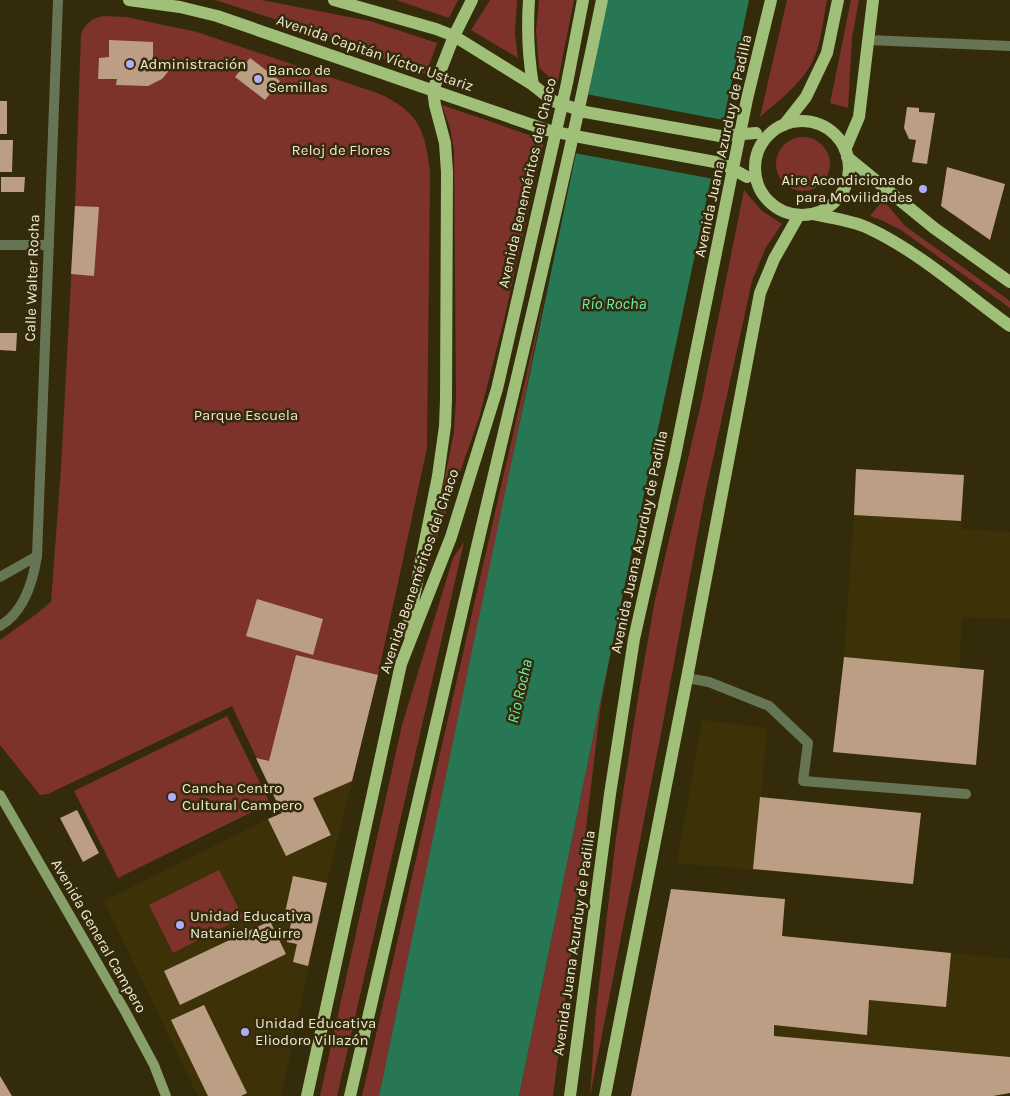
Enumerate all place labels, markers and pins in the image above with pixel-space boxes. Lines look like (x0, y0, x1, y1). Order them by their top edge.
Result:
place label: Administración (140, 55, 246, 73)
marker: Administración (124, 58, 136, 70)
place label: Banco de Semillas (268, 61, 331, 96)
marker: Banco de Semillas (252, 73, 264, 85)
place label: Aire Acondicionado para Movilidades (781, 171, 913, 206)
marker: Aire Acondicionado para Movilidades (917, 183, 929, 195)
place label: Cancha Centro Cultural Campero (182, 779, 302, 814)
marker: Cancha Centro Cultural Campero (166, 791, 178, 803)
place label: Unidad Educativa Nataniel Aguirre (190, 907, 311, 942)
marker: Unidad Educativa Nataniel Aguirre (174, 919, 186, 931)
place label: Unidad Educativa Eliodoro Villazón (255, 1014, 376, 1049)
marker: Unidad Educativa Eliodoro Villazón (239, 1026, 251, 1038)

